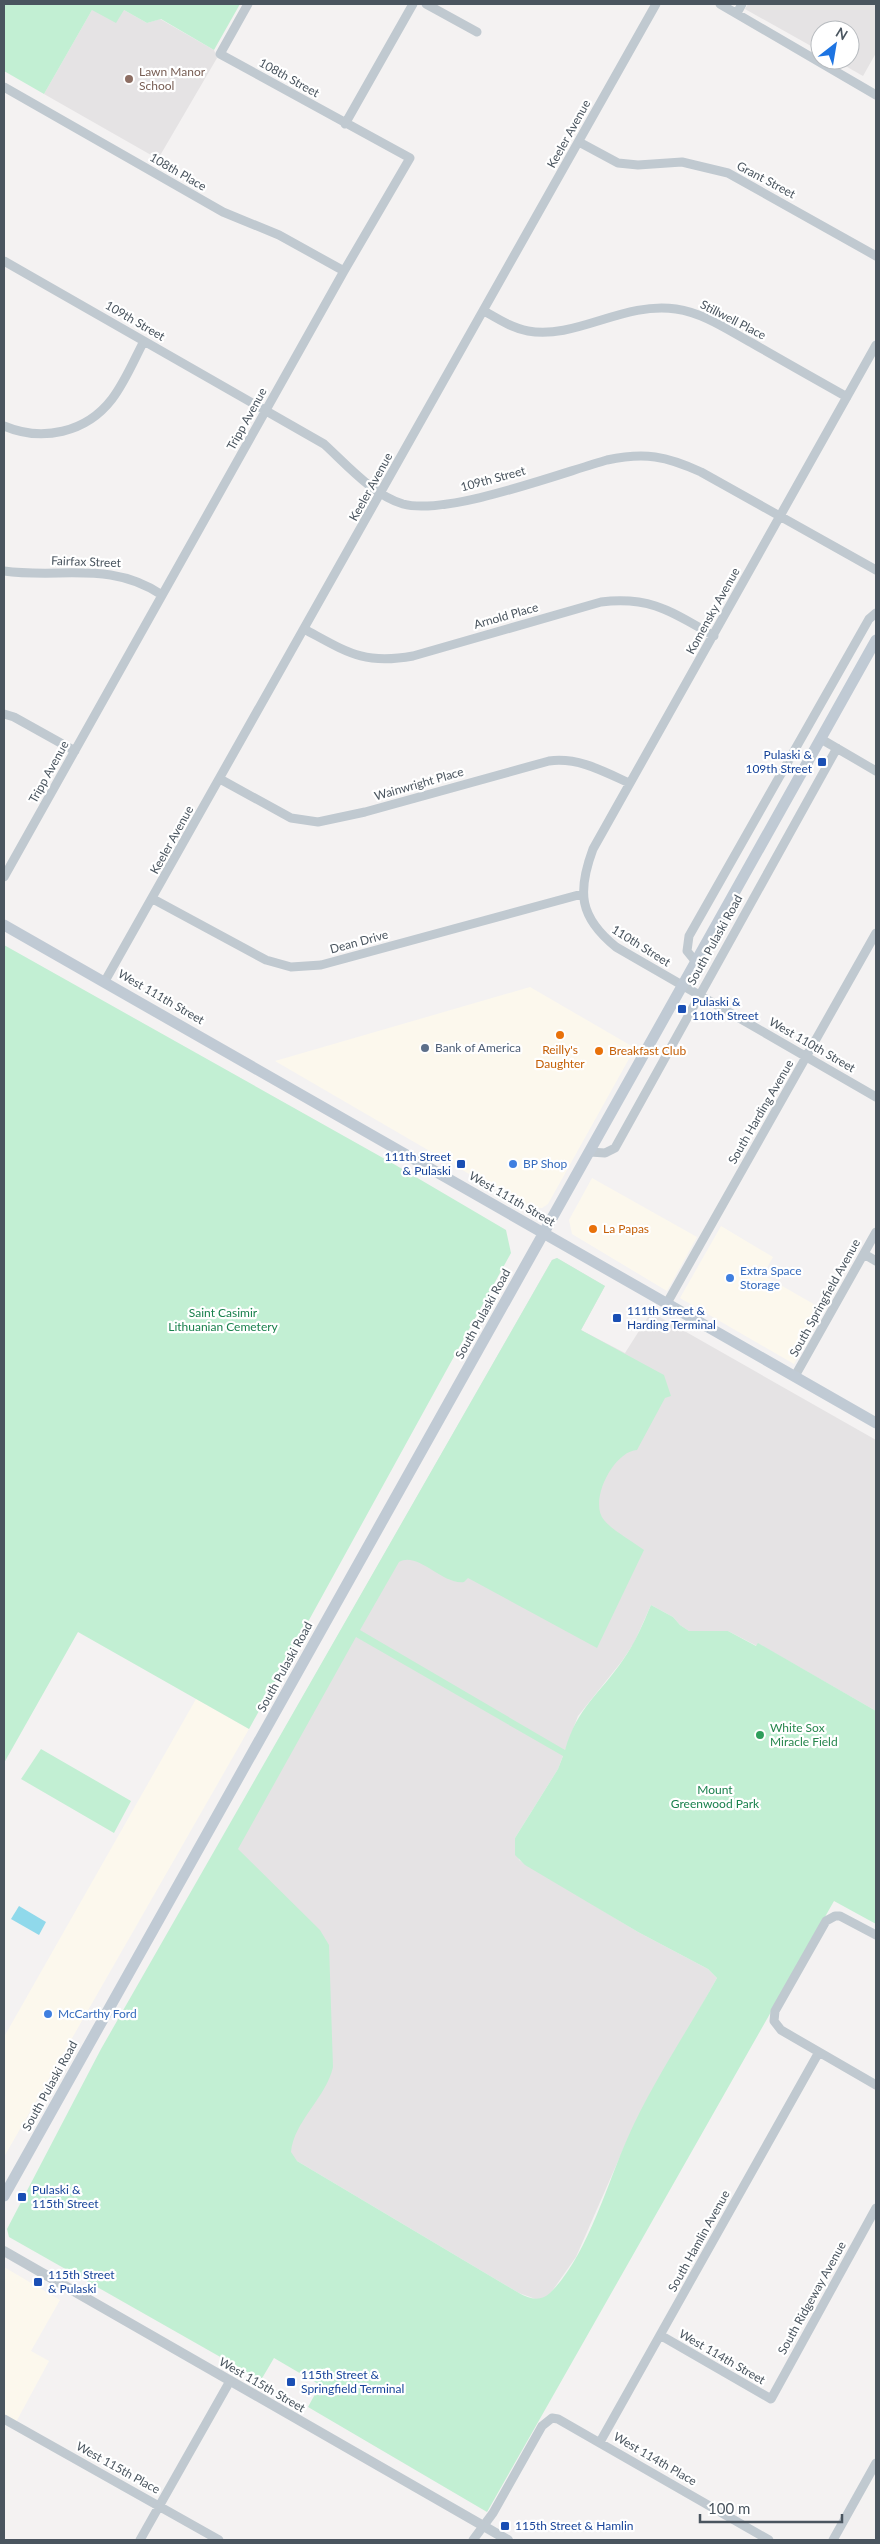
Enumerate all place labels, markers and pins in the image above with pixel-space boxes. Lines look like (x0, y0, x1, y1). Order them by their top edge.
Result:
place label: Lawn Manor School (139, 64, 206, 93)
marker: Lawn Manor School (123, 73, 135, 85)
place label: Pulaski & 109th Street (745, 747, 813, 776)
marker: Pulaski & 109th Street (816, 756, 828, 768)
place label: Pulaski & 110th Street (692, 994, 759, 1023)
marker: Pulaski & 110th Street (676, 1003, 688, 1015)
marker: Reilly's Daughter (554, 1029, 566, 1041)
place label: Bank of America (435, 1040, 521, 1055)
marker: Bank of America (419, 1042, 431, 1054)
place label: Reilly's Daughter (535, 1042, 585, 1071)
place label: Breakfast Club (609, 1043, 686, 1058)
marker: Breakfast Club (593, 1045, 605, 1057)
place label: 111th Street & Pulaski (384, 1149, 452, 1178)
place label: BP Shop (523, 1156, 568, 1171)
marker: 111th Street & Pulaski (455, 1158, 467, 1170)
marker: BP Shop (507, 1158, 519, 1170)
place label: La Papas (603, 1221, 649, 1236)
marker: La Papas (587, 1223, 599, 1235)
place label: Extra Space Storage (740, 1263, 802, 1292)
marker: Extra Space Storage (724, 1272, 736, 1284)
place label: 111th Street & Harding Terminal (627, 1303, 716, 1332)
marker: 111th Street & Harding Terminal (611, 1312, 623, 1324)
place label: White Sox Miracle Field (770, 1720, 838, 1749)
marker: White Sox Miracle Field (754, 1729, 766, 1741)
place label: McCarthy Ford (58, 2006, 137, 2021)
marker: McCarthy Ford (42, 2008, 54, 2020)
place label: Pulaski & 115th Street (32, 2182, 99, 2211)
marker: Pulaski & 115th Street (16, 2191, 28, 2203)
place label: 115th Street & Pulaski (48, 2267, 115, 2296)
marker: 115th Street & Pulaski (32, 2276, 44, 2288)
place label: 115th Street & Springfield Terminal (301, 2367, 404, 2396)
marker: 115th Street & Springfield Terminal (285, 2376, 297, 2388)
place label: 115th Street & Hamlin (515, 2518, 633, 2533)
marker: 115th Street & Hamlin (499, 2520, 511, 2532)

